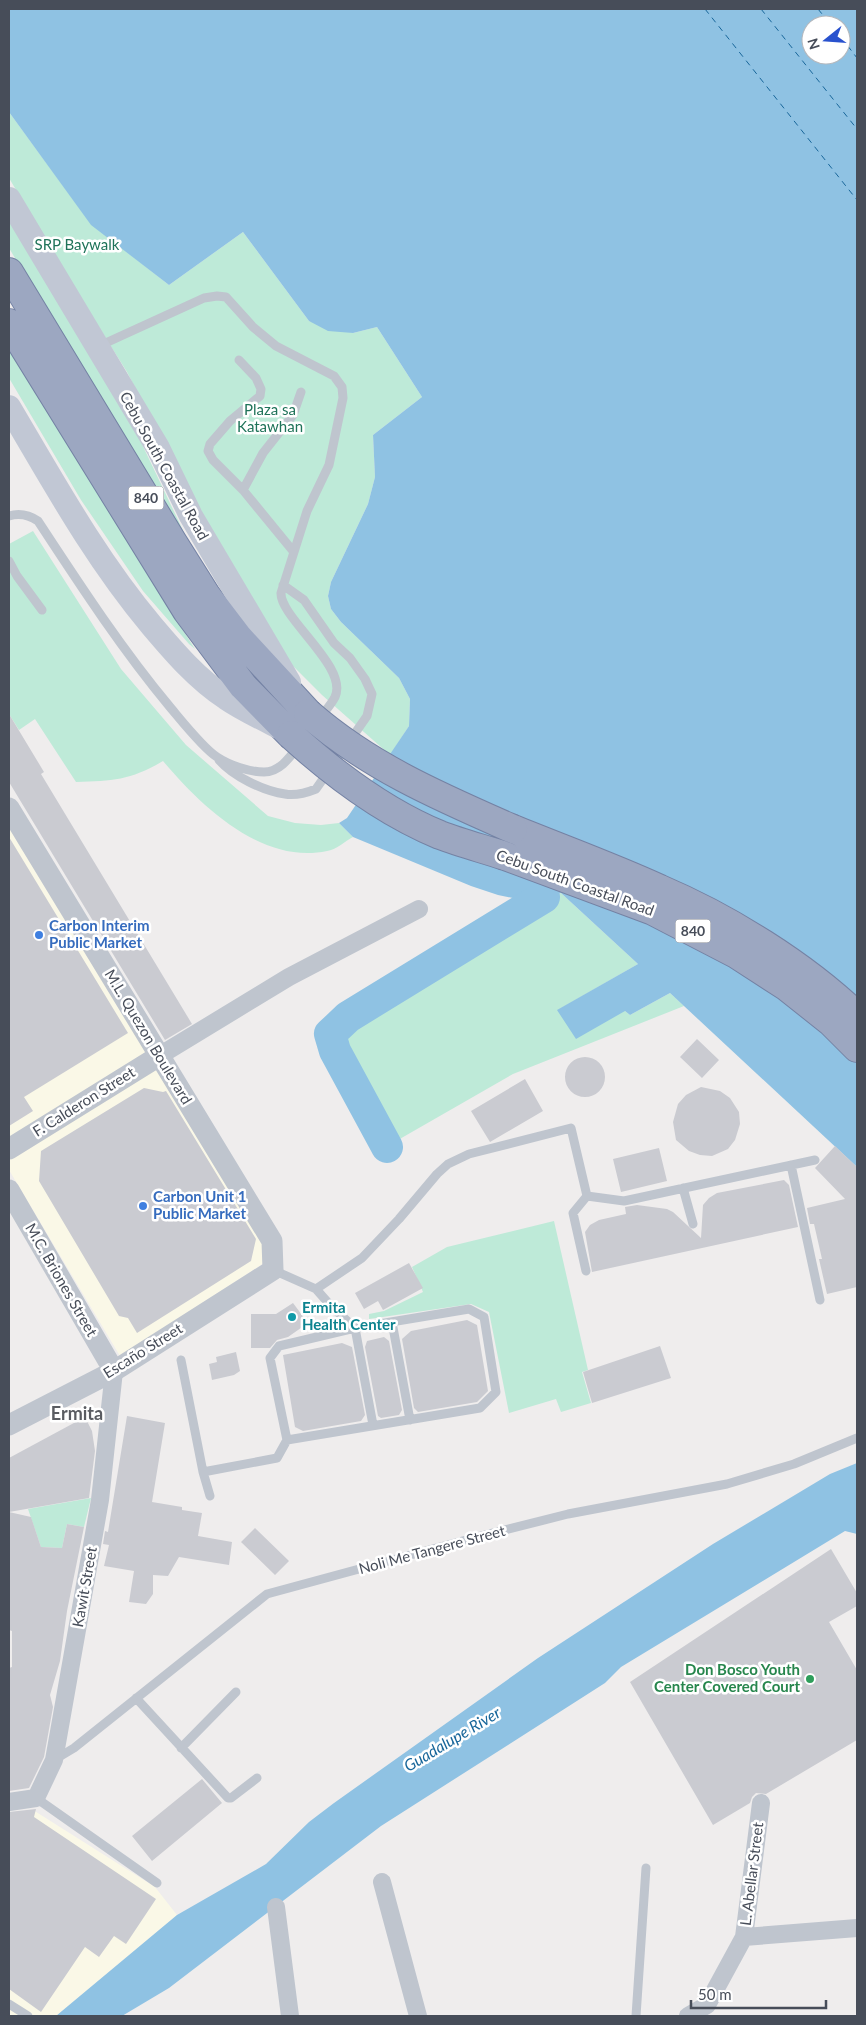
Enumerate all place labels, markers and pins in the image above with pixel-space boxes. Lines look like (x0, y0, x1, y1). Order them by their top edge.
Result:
place label: Carbon Interim Public Market (49, 916, 150, 951)
marker: Carbon Interim Public Market (33, 929, 45, 941)
place label: Carbon Unit 1 Public Market (153, 1187, 246, 1222)
marker: Carbon Unit 1 Public Market (137, 1200, 149, 1212)
place label: Ermita Health Center (302, 1298, 396, 1333)
marker: Ermita Health Center (286, 1311, 298, 1323)
place label: Don Bosco Youth Center Covered Court (654, 1660, 800, 1695)
marker: Don Bosco Youth Center Covered Court (804, 1673, 816, 1685)

